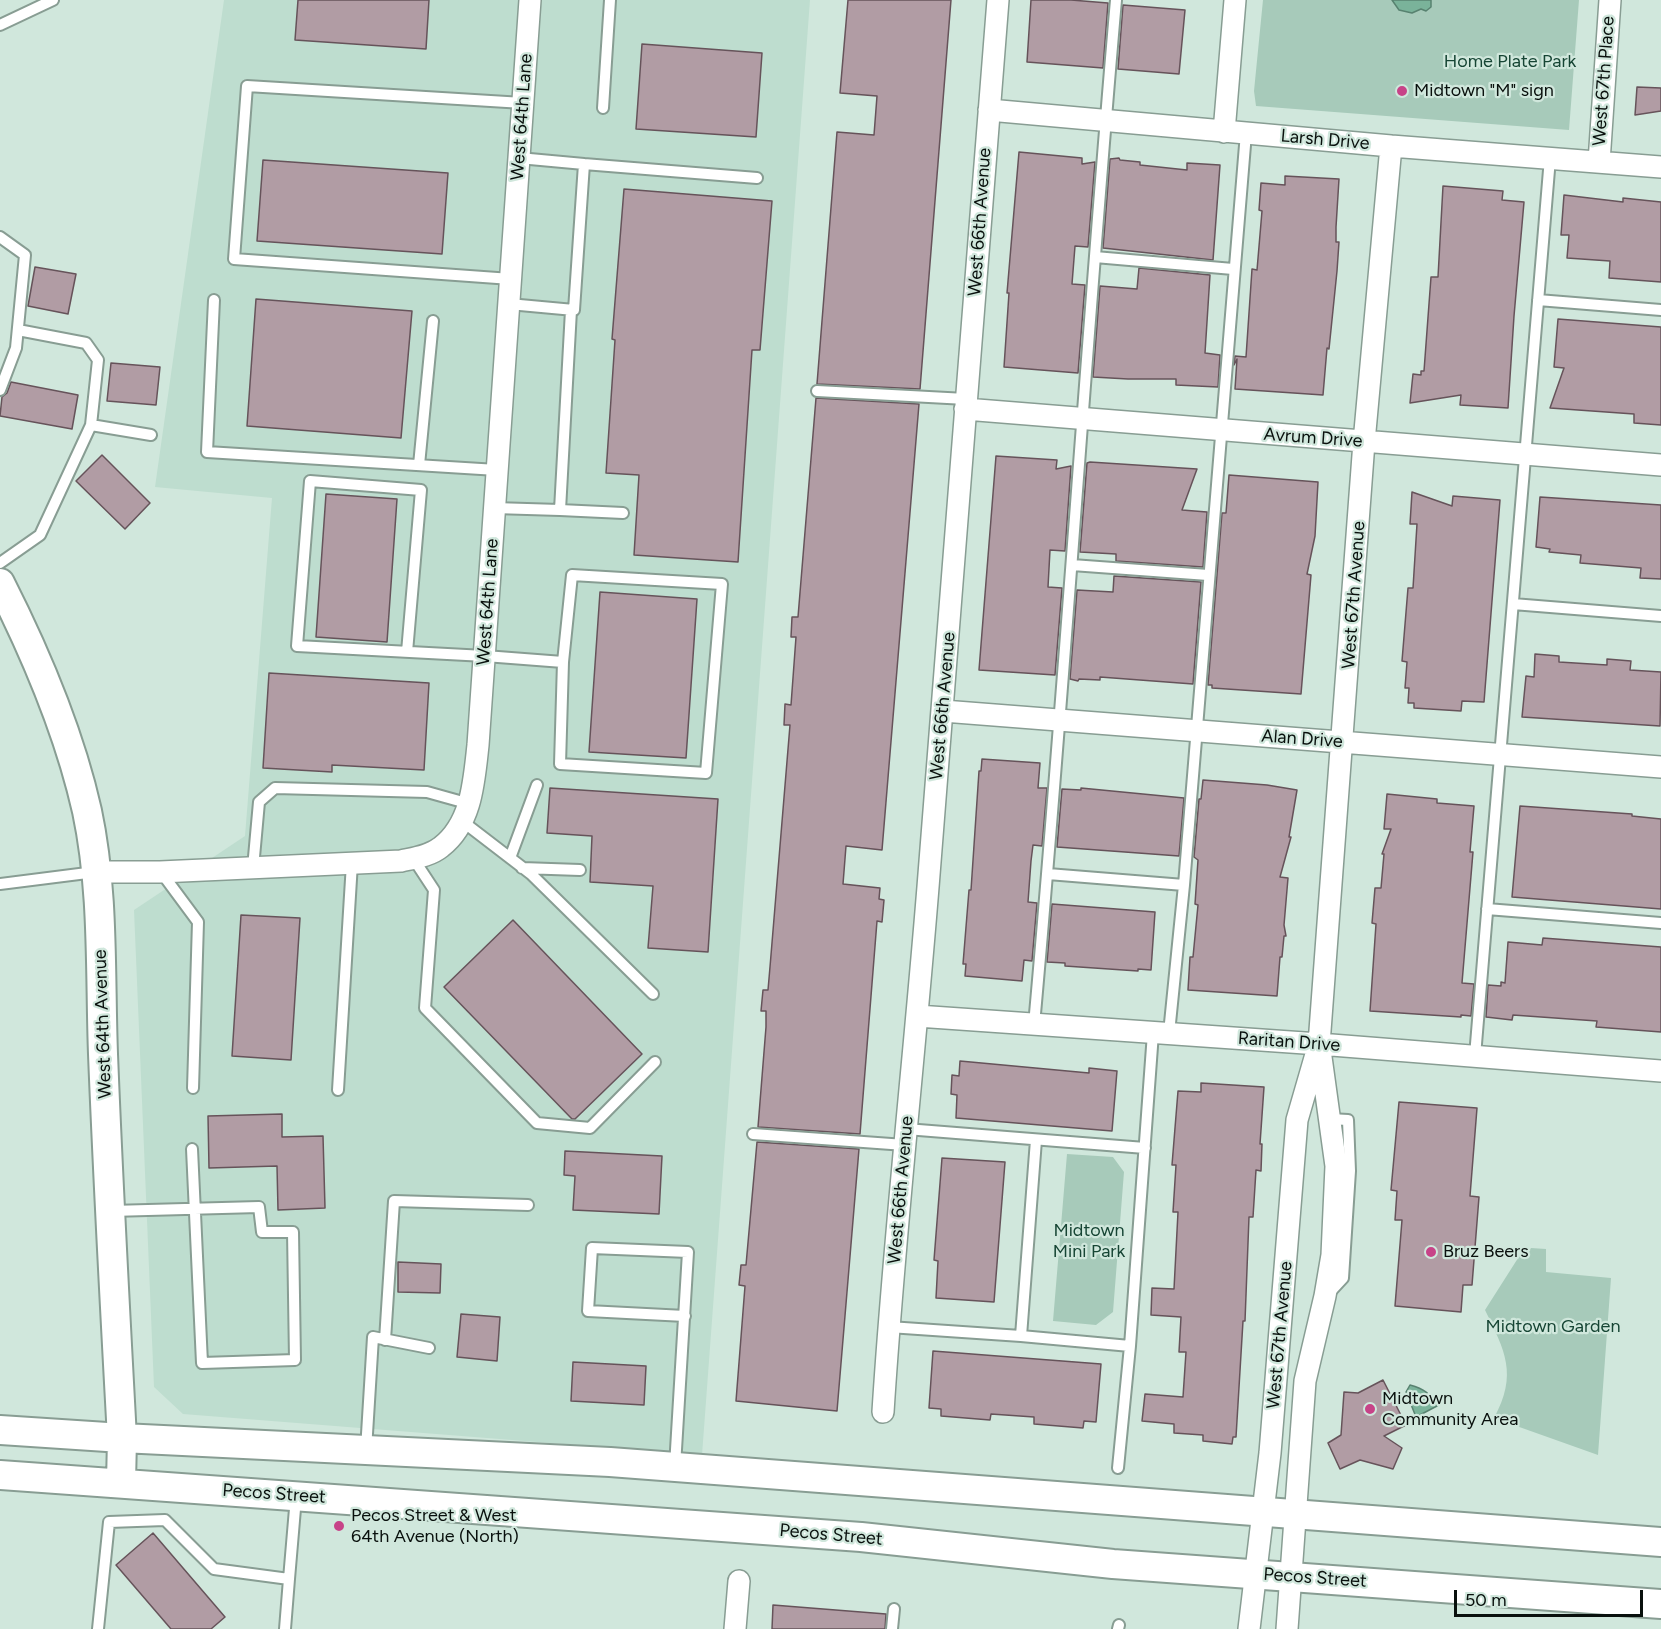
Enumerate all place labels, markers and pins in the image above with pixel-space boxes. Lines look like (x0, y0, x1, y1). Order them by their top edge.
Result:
place label: Midtown "M" sign (1414, 80, 1554, 102)
marker: Midtown "M" sign (1395, 84, 1409, 98)
place label: Bruz Beers (1443, 1241, 1529, 1263)
marker: Bruz Beers (1424, 1245, 1438, 1259)
place label: Midtown Community Area (1382, 1388, 1518, 1430)
marker: Midtown Community Area (1363, 1402, 1377, 1416)
place label: Pecos Street & West 64th Avenue (North) (351, 1505, 519, 1547)
marker: Pecos Street & West 64th Avenue (North) (332, 1519, 346, 1533)

